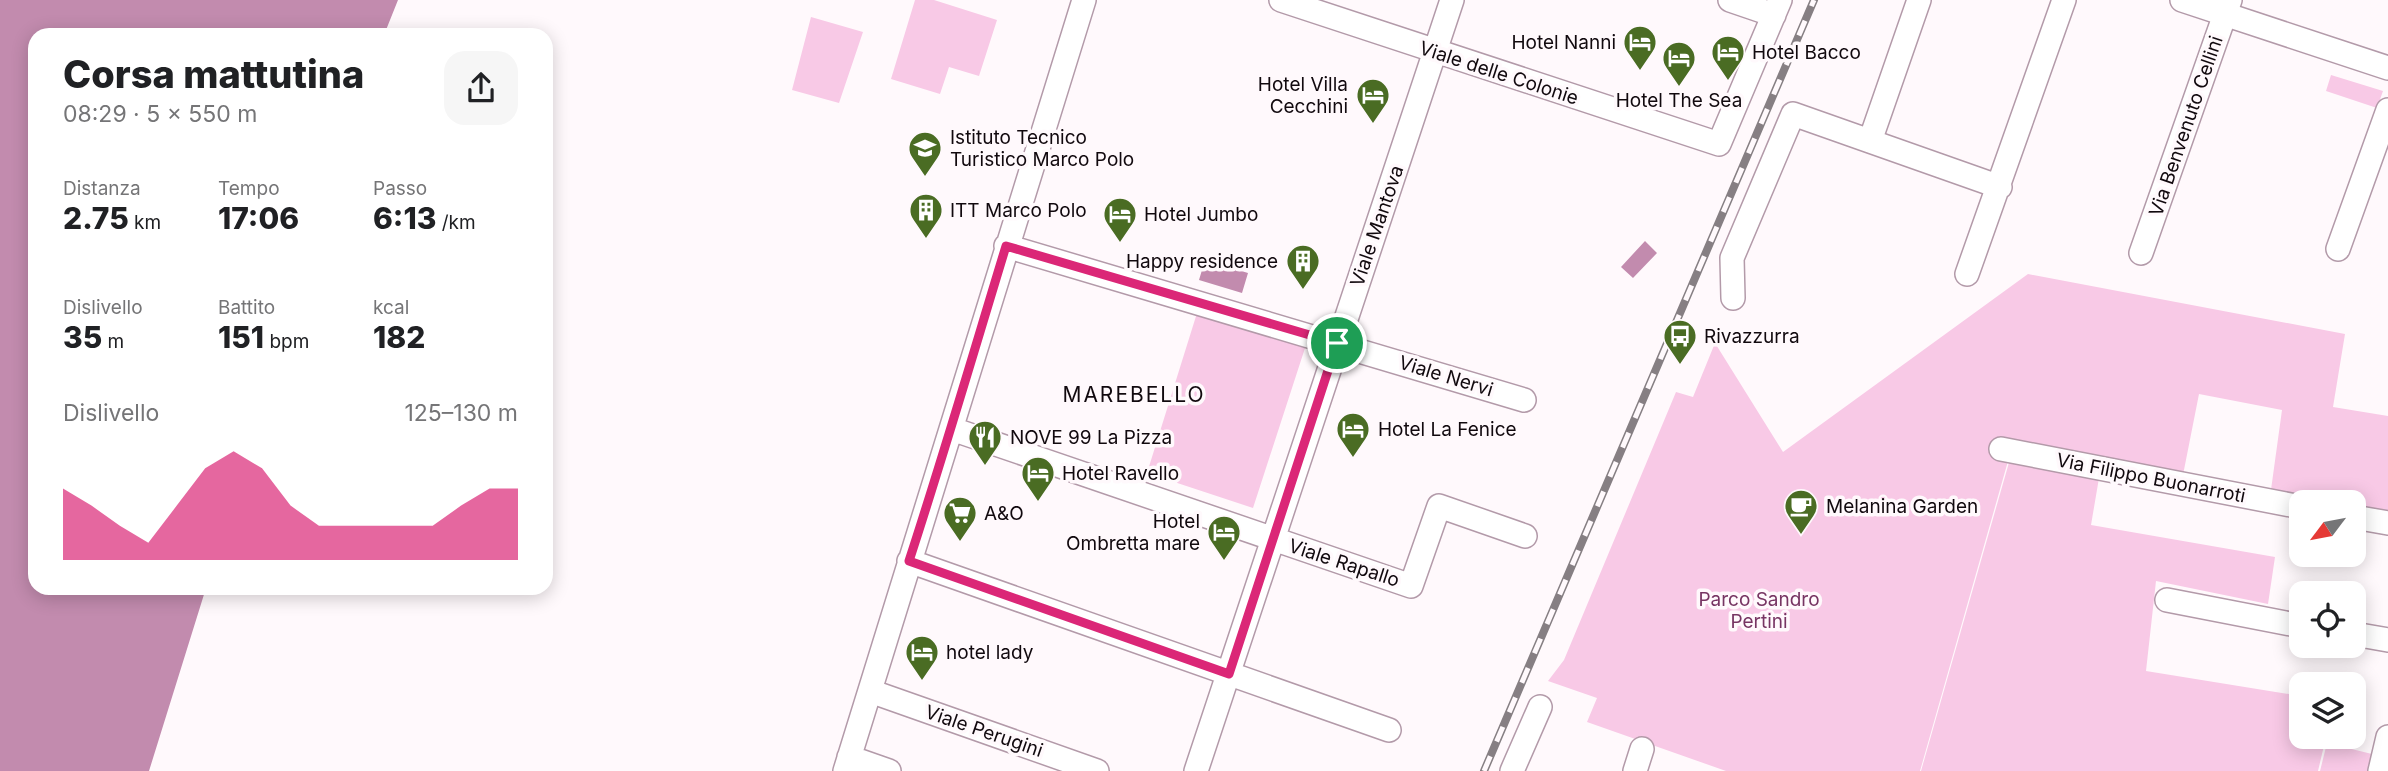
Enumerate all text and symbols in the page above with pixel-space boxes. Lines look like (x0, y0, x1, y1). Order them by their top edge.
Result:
hotel icon: Hotel Nanni (1621, 23, 1659, 72)
place label: Hotel Nanni (1511, 31, 1616, 54)
hotel icon: Hotel Bacco (1709, 33, 1747, 82)
street label: Via Benvenuto Cellini (2144, 33, 2228, 219)
street label: Viale delle Colonie (1417, 36, 1581, 110)
hotel icon: Hotel The Sea (1660, 39, 1698, 88)
place label: Hotel Bacco (1752, 41, 1861, 64)
text: Corsa mattutina (63, 51, 364, 97)
button: share (444, 51, 518, 125)
place label: Hotel Villa Cecchini (1258, 73, 1348, 118)
hotel icon: Hotel Villa Cecchini (1354, 76, 1392, 125)
place label: Hotel The Sea (1616, 89, 1742, 112)
text: 08:29 · 5 × 550 m (63, 100, 257, 128)
place label: Istituto Tecnico Turistico Marco Polo (950, 126, 1134, 171)
school or university icon: Istituto Tecnico Turistico Marco Polo (906, 129, 944, 178)
street label: Viale Mantova (1345, 162, 1409, 290)
text: Distanza (63, 177, 141, 200)
text: Tempo (218, 177, 280, 200)
text: Passo (373, 177, 427, 200)
building icon: ITT Marco Polo (907, 191, 945, 240)
hotel icon: Hotel Jumbo (1101, 195, 1139, 244)
place label: ITT Marco Polo (950, 199, 1087, 222)
text: 2.75 (63, 200, 129, 236)
text: 17:06 (218, 200, 299, 236)
text: 6:13 (373, 200, 436, 236)
place label: Hotel Jumbo (1144, 203, 1258, 226)
text: km (129, 211, 161, 234)
text: /km (436, 211, 476, 234)
building icon: Happy residence (1284, 242, 1322, 291)
place label: Happy residence (1126, 250, 1278, 273)
text: Dislivello (63, 296, 143, 319)
text: Battito (218, 296, 275, 319)
text: kcal (373, 296, 409, 319)
pin (1307, 313, 1367, 373)
bus stop icon: Rivazzurra (1661, 317, 1699, 366)
text: 35 (63, 319, 102, 355)
text: 151 (218, 319, 264, 355)
text: 182 (373, 319, 425, 355)
icon: arrive (1318, 324, 1356, 362)
place label: Rivazzurra (1704, 325, 1800, 348)
text: m (102, 330, 124, 353)
text: bpm (264, 330, 309, 353)
street label: Viale Nervi (1396, 351, 1496, 401)
district label: MAREBELLO (1062, 382, 1206, 407)
text: Dislivello (63, 399, 159, 427)
text: 125–130 m (404, 399, 518, 427)
hotel icon: Hotel La Fenice (1334, 410, 1372, 459)
restaurant icon: NOVE 99 La Pizza (966, 418, 1004, 467)
place label: Hotel La Fenice (1378, 418, 1517, 441)
place label: NOVE 99 La Pizza (1010, 426, 1172, 449)
street label: Via Filippo Buonarroti (2054, 448, 2248, 508)
hotel icon: Hotel Ravello (1019, 454, 1057, 503)
place label: Hotel Ravello (1062, 462, 1179, 485)
cafe icon: Melanina Garden (1782, 487, 1820, 536)
north arrow (2289, 490, 2366, 567)
map controls (2289, 490, 2366, 749)
supermarket icon: A&O (941, 494, 979, 543)
place label: Melanina Garden (1826, 495, 1978, 518)
place label: A&O (984, 502, 1024, 525)
place label: Hotel Ombretta mare (1066, 510, 1200, 555)
hotel icon: Hotel Ombretta mare (1205, 513, 1243, 562)
street label: Viale Rapallo (1286, 534, 1402, 592)
button: locate (2289, 581, 2366, 658)
park label: Parco Sandro Pertini (1698, 588, 1820, 633)
hotel icon: hotel lady (903, 633, 941, 682)
place label: hotel lady (946, 641, 1034, 664)
button: layers (2289, 672, 2366, 749)
street label: Viale Perugini (922, 700, 1046, 762)

